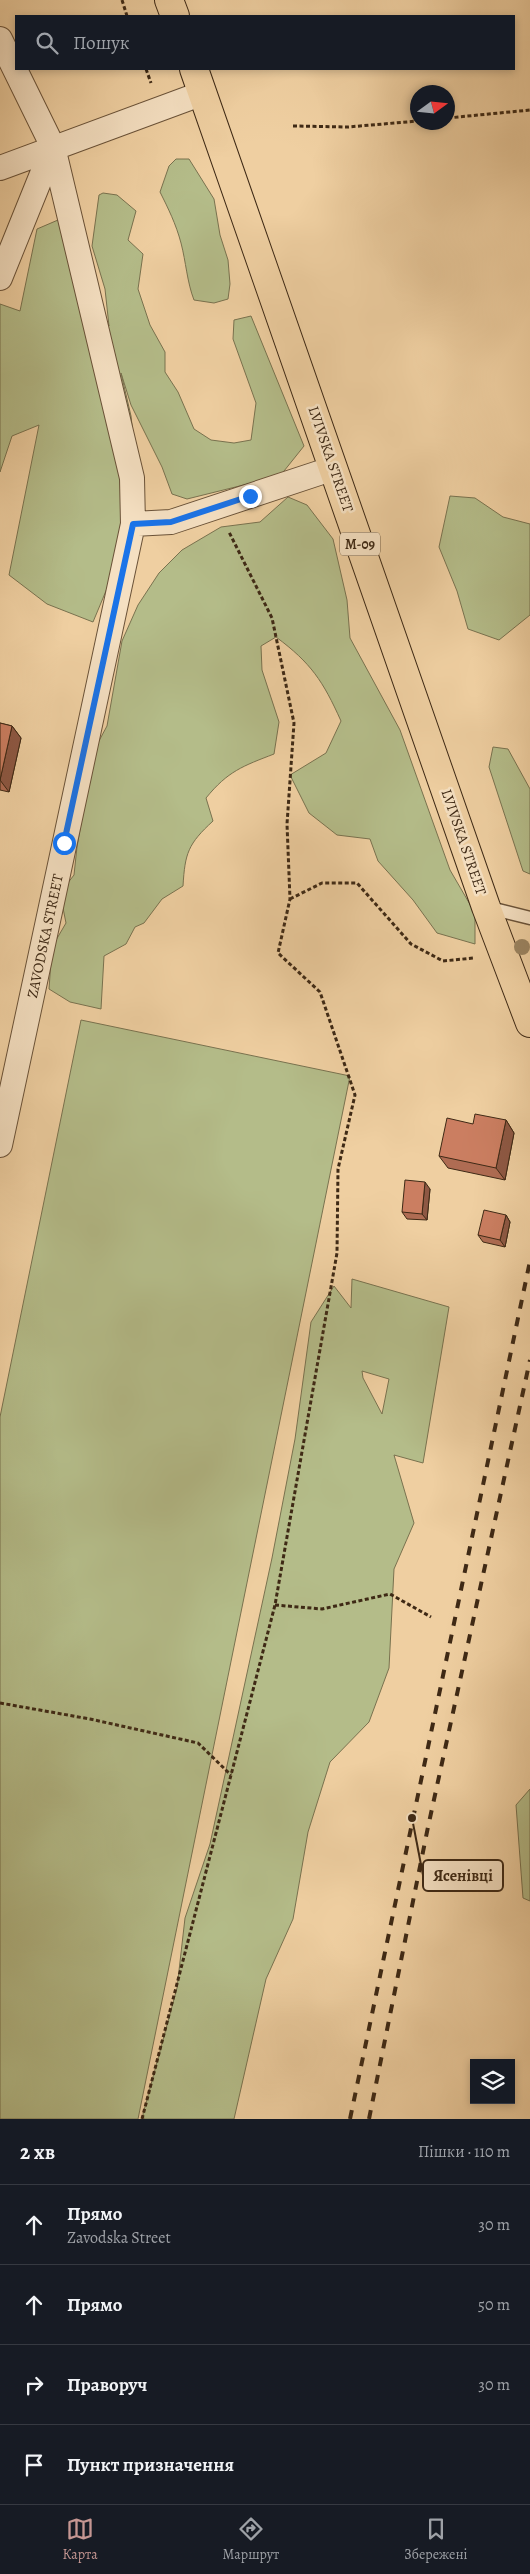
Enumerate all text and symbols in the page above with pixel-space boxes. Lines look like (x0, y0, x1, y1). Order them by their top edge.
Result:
search box (15, 15, 515, 70)
icon: search (33, 29, 61, 57)
text: Пошук (73, 30, 130, 56)
north arrow (410, 85, 455, 130)
street label: LVIVSKA STREET (304, 403, 359, 515)
route end (239, 485, 262, 508)
road number: М-09 (340, 532, 380, 556)
street label: LVIVSKA STREET (437, 786, 492, 898)
route start (53, 832, 76, 855)
street label: ZAVODSKA STREET (22, 871, 68, 1000)
callout: Ясенівці (423, 1860, 503, 1891)
text: Ясенівці (433, 1865, 493, 1887)
map controls (470, 2059, 515, 2104)
button: layers (470, 2059, 515, 2104)
text: 2 хв (20, 2138, 55, 2166)
text: Пішки · 110 m (418, 2141, 510, 2163)
text: Прямо (67, 2201, 122, 2227)
icon: ahead (20, 2211, 48, 2239)
text: 30 m (478, 2214, 510, 2236)
text: Zavodska Street (67, 2227, 171, 2249)
icon: ahead (20, 2291, 48, 2319)
text: Прямо (67, 2292, 122, 2318)
text: 50 m (478, 2294, 510, 2316)
icon: right (20, 2371, 48, 2399)
text: Праворуч (67, 2372, 147, 2398)
text: 30 m (478, 2374, 510, 2396)
icon: arrive (20, 2451, 48, 2479)
text: Пункт призначення (67, 2452, 234, 2478)
tab: Карта (62, 2515, 98, 2564)
tab: Маршрут (223, 2515, 279, 2564)
tab: Збережені (404, 2515, 468, 2564)

